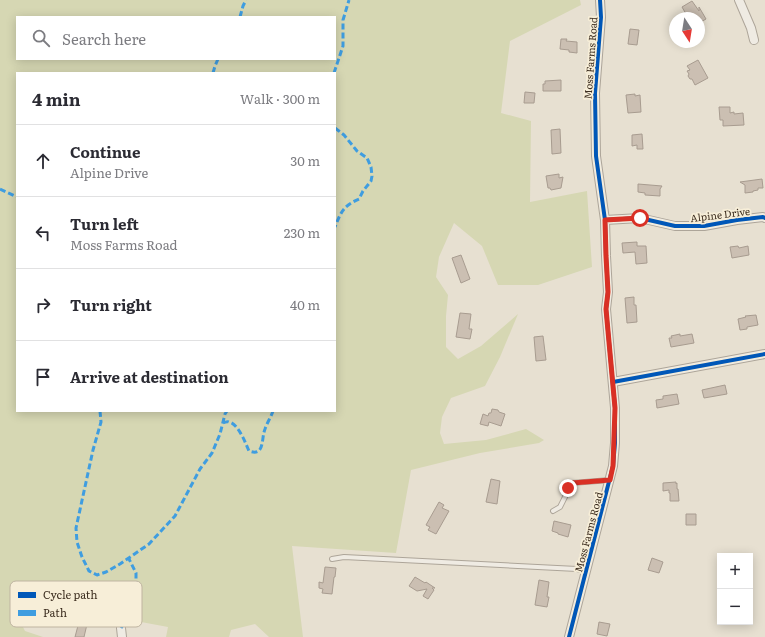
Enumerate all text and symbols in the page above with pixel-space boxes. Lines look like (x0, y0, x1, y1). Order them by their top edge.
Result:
north arrow (669, 12, 705, 48)
search box (16, 16, 336, 60)
street label: Moss Farms Road (580, 16, 600, 100)
icon: search (30, 27, 52, 49)
text: Search here (62, 27, 146, 50)
text: 4 min (32, 86, 81, 111)
text: Walk · 300 m (240, 89, 320, 108)
text: Continue (70, 140, 140, 163)
icon: ahead (32, 150, 54, 172)
text: 30 m (290, 151, 320, 170)
text: Alpine Drive (70, 163, 148, 182)
street label: Alpine Drive (689, 203, 751, 225)
route start (631, 209, 649, 227)
text: Turn left (70, 212, 139, 235)
icon: left (32, 222, 54, 244)
text: 230 m (284, 223, 320, 242)
text: Moss Farms Road (70, 235, 178, 254)
text: Turn right (70, 293, 152, 316)
icon: right (32, 294, 54, 316)
text: 40 m (290, 295, 320, 314)
text: Arrive at destination (70, 365, 229, 388)
icon: arrive (32, 366, 54, 388)
route end (559, 479, 577, 497)
street label: Moss Farms Road (570, 490, 606, 574)
map controls (717, 553, 753, 625)
button: + (717, 553, 753, 589)
legend (10, 581, 142, 627)
text: Cycle path (43, 586, 98, 602)
button: − (717, 589, 753, 625)
text: Path (43, 604, 67, 620)

